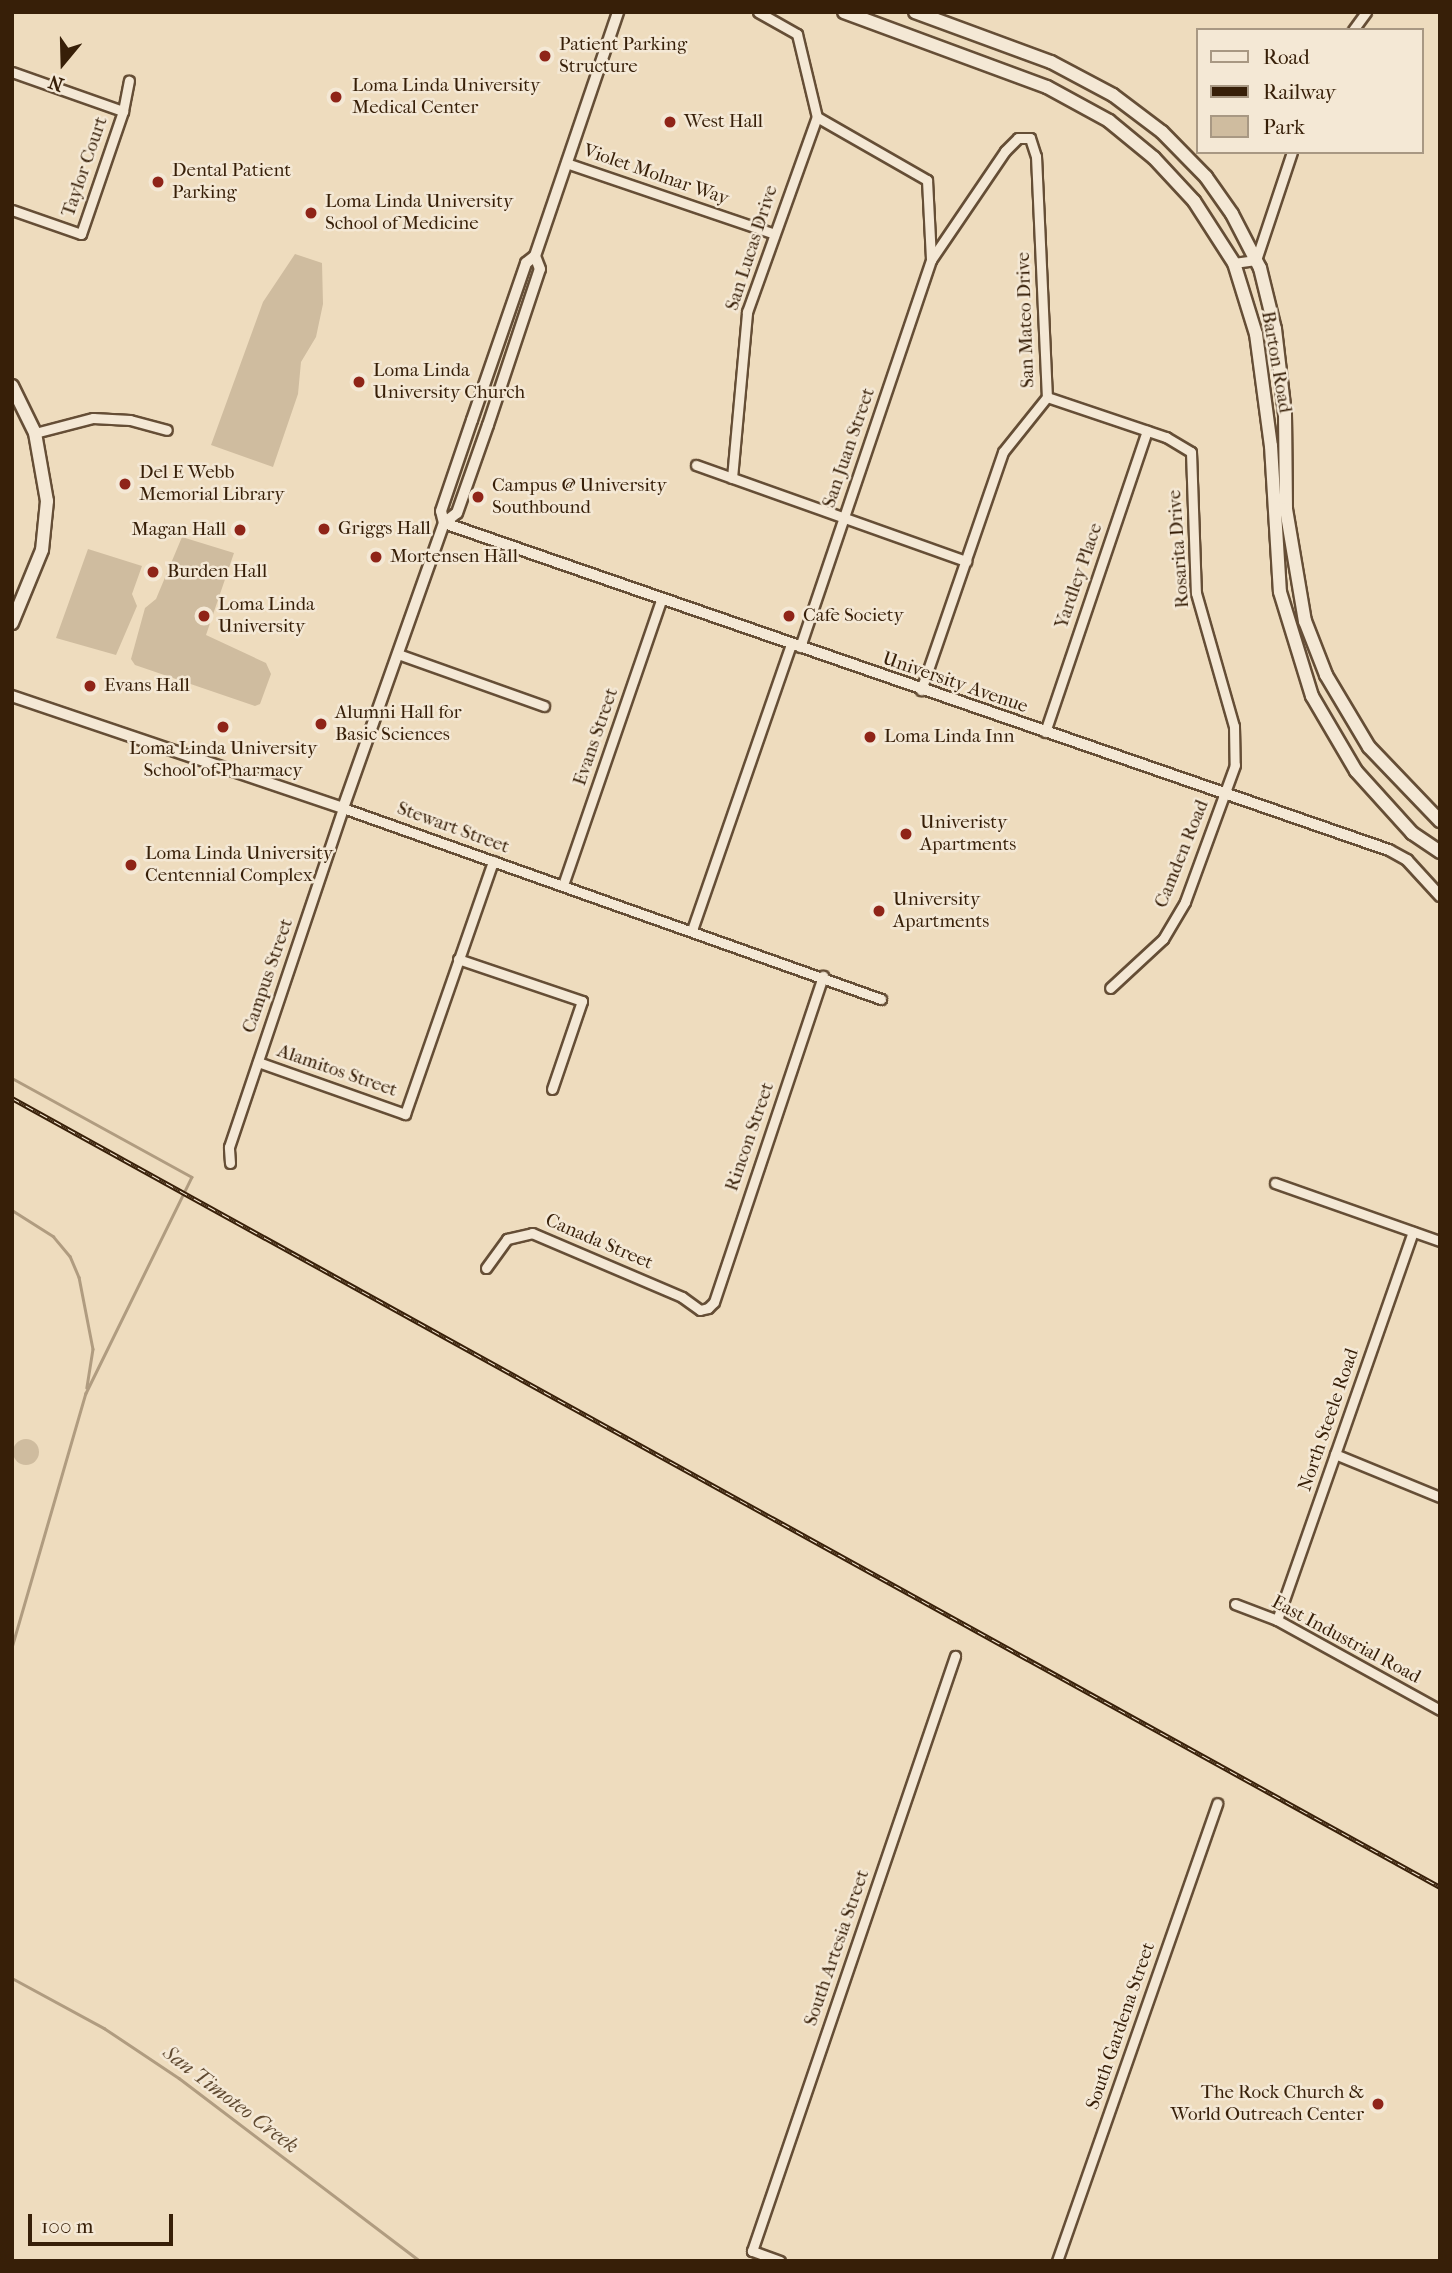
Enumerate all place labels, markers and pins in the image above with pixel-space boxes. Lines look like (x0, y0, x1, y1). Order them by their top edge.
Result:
place label: Patient Parking Structure (559, 34, 687, 78)
marker: Patient Parking Structure (537, 48, 553, 64)
place label: Loma Linda University Medical Center (352, 75, 540, 119)
marker: Loma Linda University Medical Center (326, 87, 346, 107)
place label: West Hall (684, 111, 763, 133)
marker: West Hall (662, 114, 678, 130)
place label: Dental Patient Parking (172, 160, 291, 204)
marker: Dental Patient Parking (150, 174, 166, 190)
place label: Loma Linda University School of Medicine (325, 191, 513, 235)
marker: Loma Linda University School of Medicine (303, 205, 319, 221)
place label: Loma Linda University Church (373, 360, 525, 404)
marker: Loma Linda University Church (351, 374, 367, 390)
place label: Del E Webb Memorial Library (139, 462, 284, 506)
place label: Campus @ University Southbound (492, 475, 667, 519)
marker: Del E Webb Memorial Library (117, 476, 133, 492)
marker: Campus @ University Southbound (470, 489, 486, 505)
place label: Griggs Hall (338, 518, 431, 540)
place label: Magan Hall (131, 519, 226, 541)
marker: Griggs Hall (316, 521, 332, 537)
marker: Magan Hall (232, 522, 248, 538)
place label: Mortensen Hall (390, 546, 518, 568)
marker: Mortensen Hall (368, 549, 384, 565)
place label: Burden Hall (167, 561, 267, 583)
marker: Burden Hall (145, 564, 161, 580)
place label: Loma Linda University (218, 594, 315, 638)
place label: Cafe Society (803, 605, 904, 627)
marker: Loma Linda University (196, 608, 212, 624)
marker: Cafe Society (781, 608, 797, 624)
place label: Evans Hall (104, 675, 190, 697)
marker: Evans Hall (82, 678, 98, 694)
place label: Alumni Hall for Basic Sciences (335, 702, 462, 746)
marker: Alumni Hall for Basic Sciences (313, 716, 329, 732)
marker: Loma Linda University School of Pharmacy (215, 719, 231, 735)
place label: Loma Linda Inn (884, 726, 1014, 748)
marker: Loma Linda Inn (862, 729, 878, 745)
place label: Loma Linda University School of Pharmacy (129, 738, 317, 782)
place label: Univeristy Apartments (920, 812, 1016, 856)
marker: Univeristy Apartments (898, 826, 914, 842)
place label: Loma Linda University Centennial Complex (145, 843, 333, 887)
marker: Loma Linda University Centennial Complex (123, 857, 139, 873)
place label: University Apartments (893, 889, 989, 933)
marker: University Apartments (871, 903, 887, 919)
place label: The Rock Church & World Outreach Center (1171, 2082, 1364, 2126)
marker: The Rock Church & World Outreach Center (1370, 2096, 1386, 2112)

